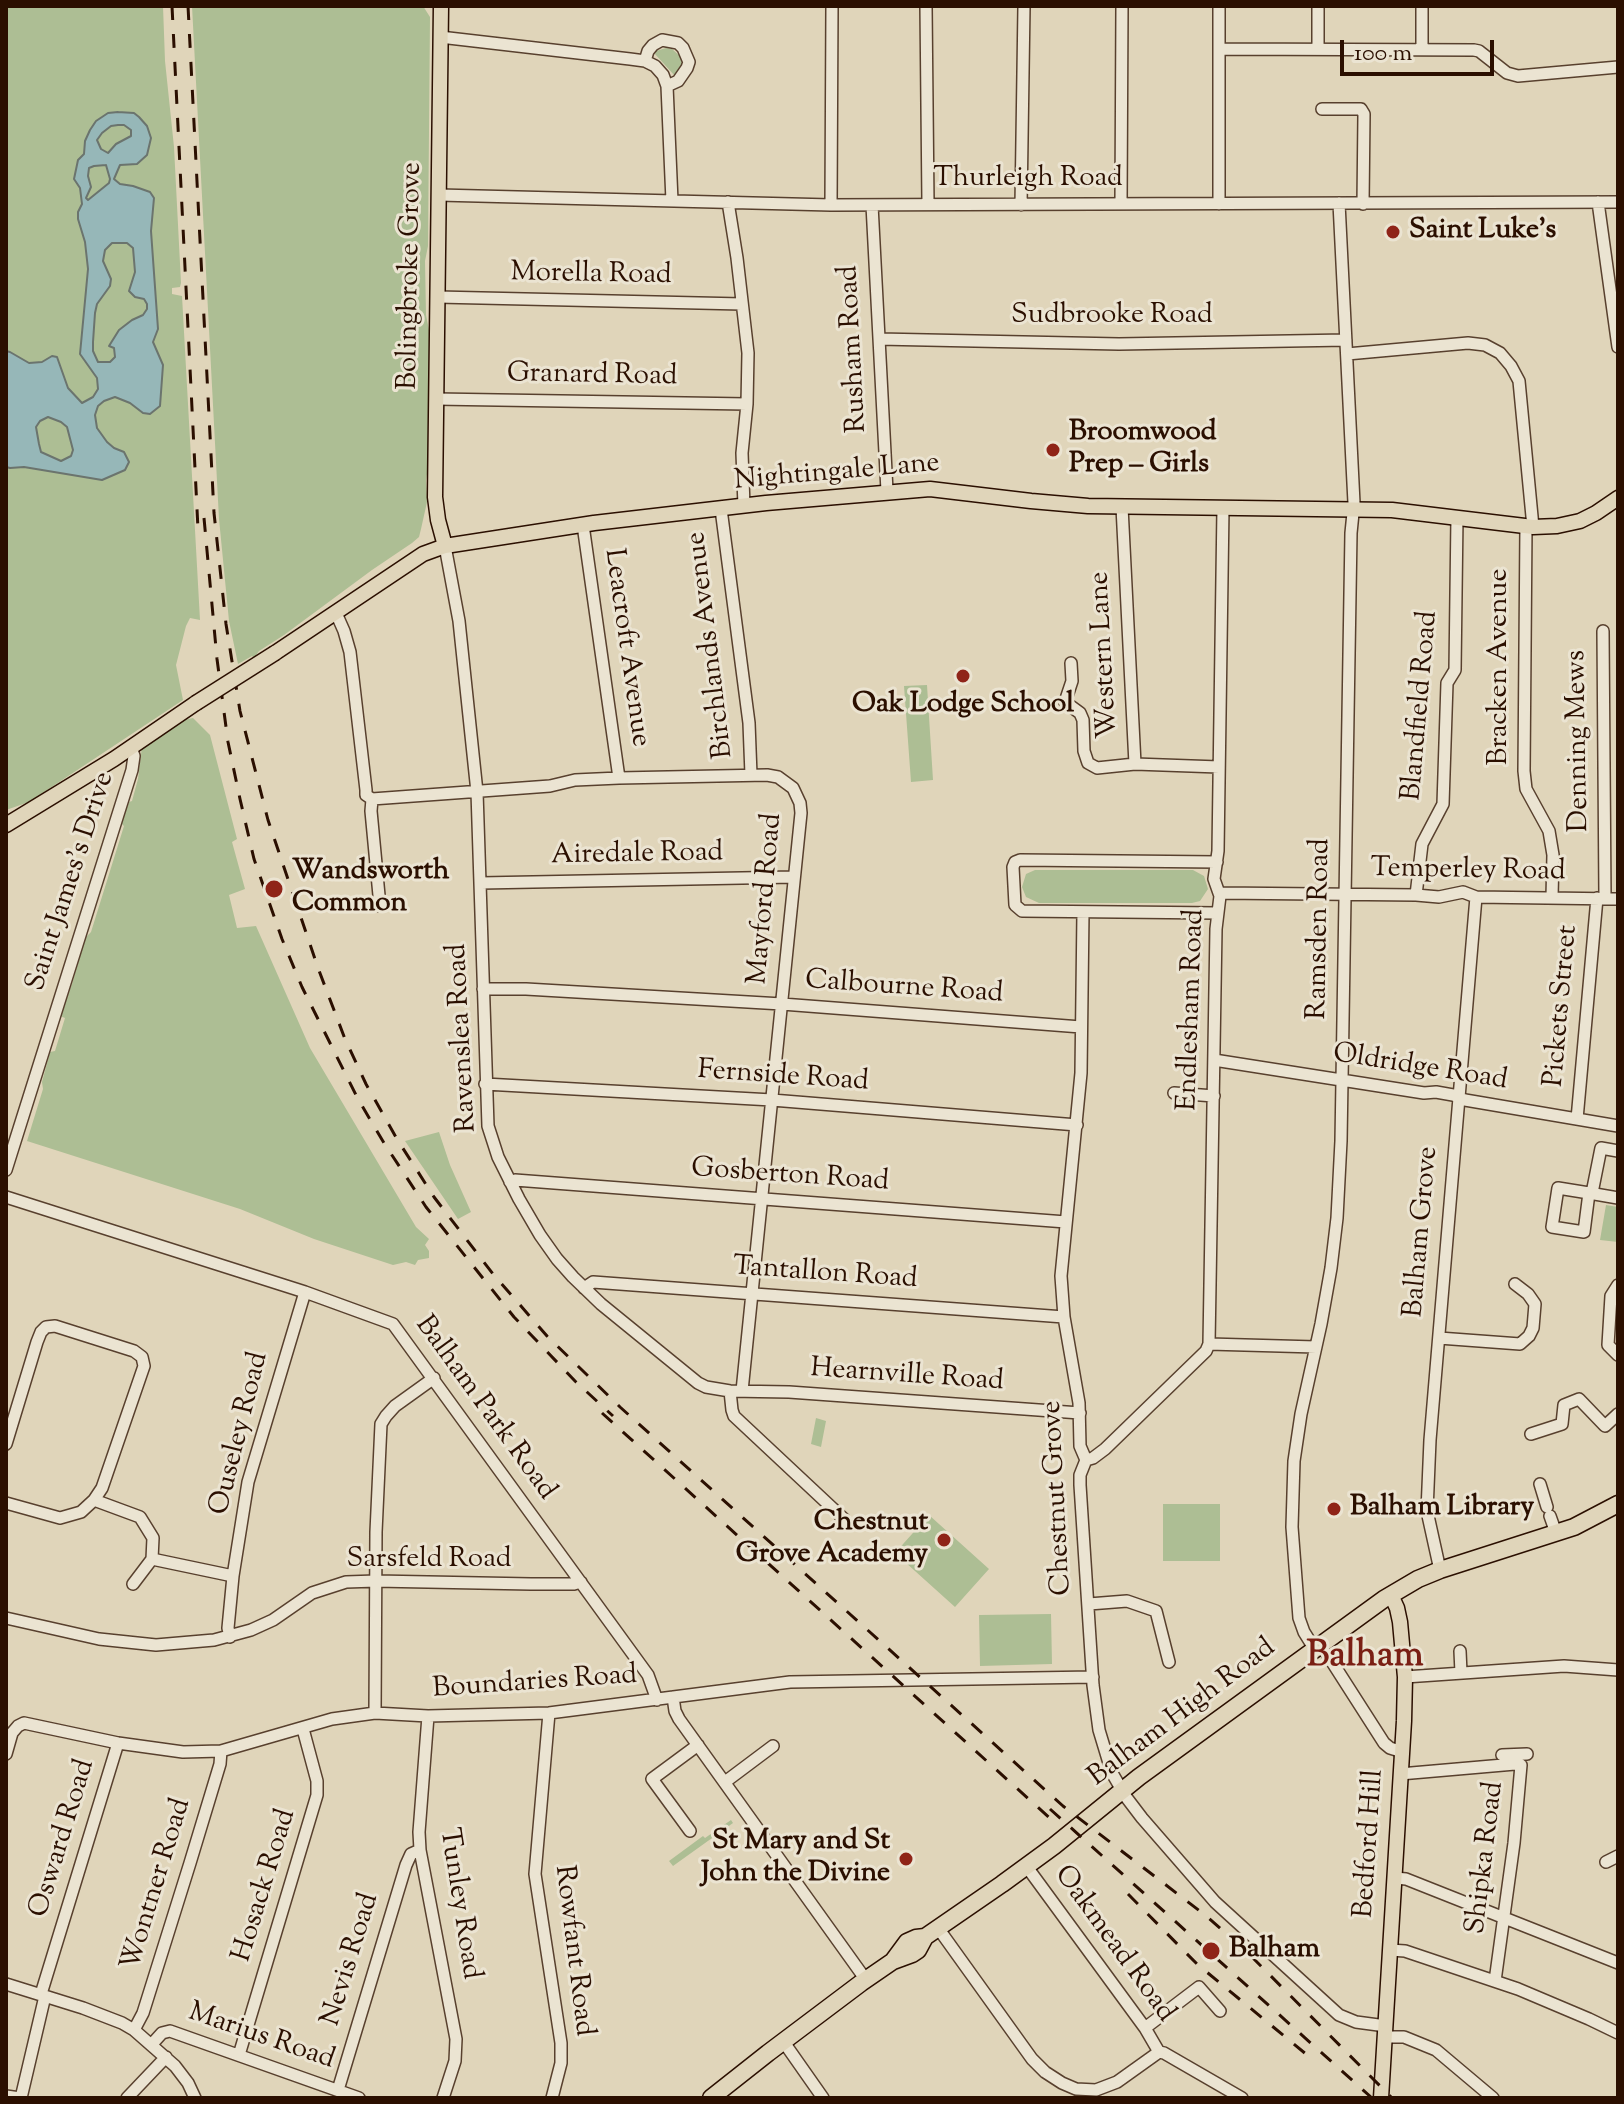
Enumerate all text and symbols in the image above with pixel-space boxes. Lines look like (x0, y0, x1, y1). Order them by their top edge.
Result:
scale bar (1344, 24, 1498, 74)
text: 100 m (1354, 37, 1412, 71)
street label: Bolingbroke Grove (393, 162, 431, 390)
street label: Thurleigh Road (933, 163, 1123, 197)
place label: Saint Luke's (1409, 215, 1556, 249)
marker: Saint Luke's (1384, 223, 1402, 241)
street label: Morella Road (510, 258, 672, 294)
street label: Rusham Road (834, 264, 876, 434)
street label: Sudbrooke Road (1011, 300, 1213, 334)
street label: Granard Road (506, 359, 678, 395)
place label: Broomwood Prep – Girls (1069, 417, 1217, 483)
marker: Broomwood Prep – Girls (1044, 441, 1062, 459)
street label: Nightingale Lane (733, 448, 941, 500)
street label: Birchlands Avenue (681, 530, 743, 760)
street label: Leacroft Avenue (594, 547, 656, 749)
street label: Bracken Avenue (1484, 568, 1518, 766)
street label: Western Lane (1085, 571, 1127, 739)
street label: Blandfield Road (1397, 610, 1447, 802)
street label: Denning Mews (1562, 650, 1598, 832)
marker: Oak Lodge School (954, 667, 972, 685)
place label: Oak Lodge School (852, 689, 1074, 723)
street label: Saint James's Drive (21, 768, 123, 996)
street label: Mayford Road (743, 812, 791, 986)
street label: Airedale Road (551, 838, 723, 874)
street label: Ramsden Road (1303, 838, 1339, 1020)
street label: Temperley Road (1370, 854, 1566, 890)
place label: Wandsworth Common (292, 856, 449, 922)
marker: Wandsworth Common (263, 878, 285, 900)
street label: Endlesham Road (1173, 908, 1213, 1112)
street label: Pickets Street (1539, 924, 1587, 1088)
street label: Ravenslea Road (442, 943, 486, 1133)
street label: Calbourne Road (804, 965, 1004, 1013)
street label: Oldridge Road (1330, 1039, 1510, 1099)
street label: Fernside Road (696, 1055, 870, 1101)
street label: Balham Grove (1399, 1145, 1447, 1319)
street label: Gosberton Road (690, 1153, 890, 1201)
street label: Tantallon Road (732, 1252, 918, 1298)
street label: Balham Park Road (406, 1310, 562, 1508)
street label: Ouseley Road (205, 1349, 277, 1519)
street label: Hearnville Road (809, 1353, 1005, 1401)
street label: Chestnut Grove (1037, 1400, 1081, 1596)
place label: Balham Library (1350, 1492, 1534, 1526)
marker: Balham Library (1325, 1500, 1343, 1518)
place label: Chestnut Grove Academy (736, 1507, 928, 1573)
marker: Chestnut Grove Academy (935, 1531, 953, 1549)
street label: Sarsfeld Road (347, 1544, 511, 1578)
street label: Balham High Road (1083, 1633, 1283, 1795)
district label: Balham (1307, 1637, 1423, 1681)
street label: Boundaries Road (432, 1660, 638, 1708)
street label: Osward Road (24, 1756, 104, 1922)
street label: Bedford Hill (1349, 1769, 1393, 1919)
street label: Shipka Road (1461, 1780, 1513, 1936)
street label: Wontner Road (116, 1795, 200, 1975)
street label: Hosack Road (227, 1806, 305, 1966)
street label: Tunley Road (429, 1826, 487, 1982)
place label: St Mary and St John the Divine (701, 1826, 890, 1892)
marker: St Mary and St John the Divine (897, 1850, 915, 1868)
street label: Oakmead Road (1045, 1860, 1181, 2030)
street label: Rowfant Road (545, 1864, 599, 2038)
street label: Nevis Road (316, 1890, 388, 2030)
place label: Balham (1229, 1934, 1320, 1968)
marker: Balham (1200, 1940, 1222, 1962)
street label: Marius Road (183, 1997, 339, 2079)

